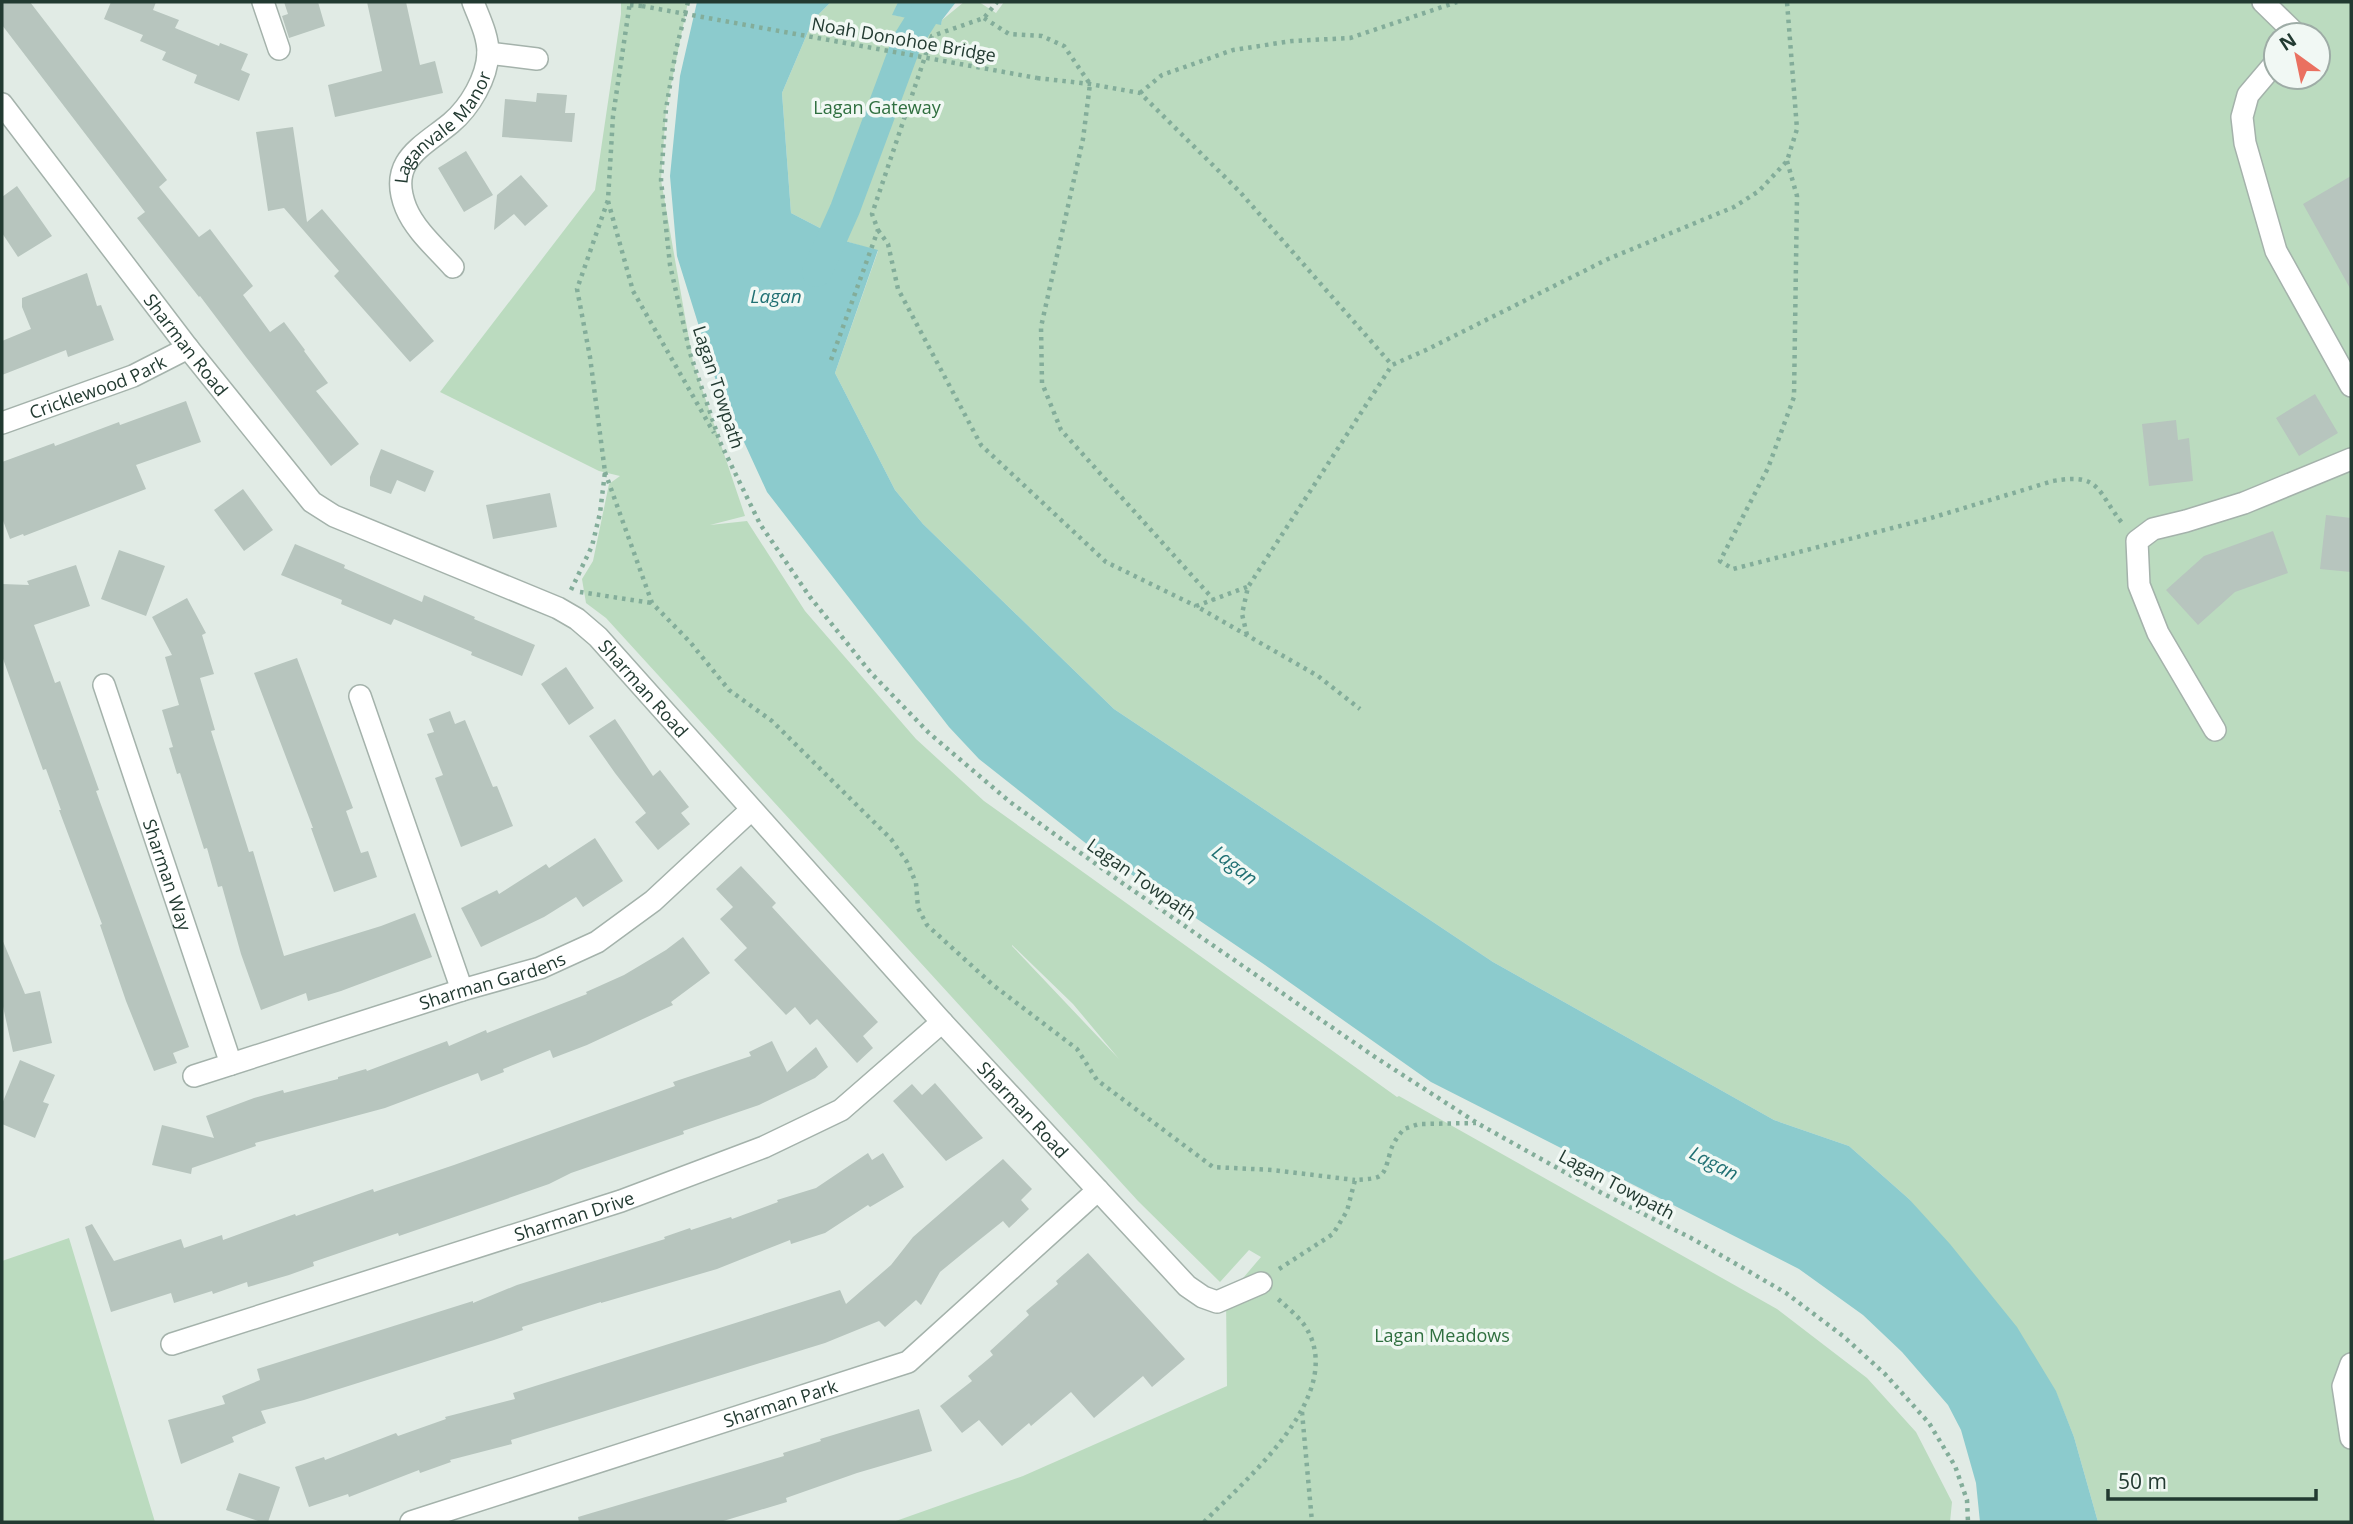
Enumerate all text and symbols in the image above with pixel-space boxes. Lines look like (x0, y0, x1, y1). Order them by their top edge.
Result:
street label: Noah Donohoe Bridge (810, 11, 998, 67)
north arrow (2262, 21, 2332, 91)
text: N (2274, 27, 2301, 57)
street label: Laganvale Manor (388, 67, 496, 185)
park label: Lagan Gateway (813, 95, 942, 119)
water label: Lagan (750, 283, 802, 309)
street label: Sharman Road (139, 289, 234, 401)
street label: Lagan Towpath (688, 322, 750, 452)
street label: Cricklewood Park (26, 349, 170, 424)
street label: Sharman Road (594, 634, 694, 742)
street label: Sharman Way (138, 816, 198, 935)
street label: Lagan Towpath (1083, 832, 1201, 926)
water label: Lagan (1207, 839, 1263, 891)
street label: Sharman Gardens (416, 946, 569, 1015)
street label: Sharman Road (972, 1056, 1074, 1163)
water label: Lagan (1685, 1140, 1743, 1186)
street label: Lagan Towpath (1555, 1143, 1679, 1225)
street label: Sharman Drive (511, 1185, 638, 1246)
park label: Lagan Meadows (1374, 1323, 1510, 1347)
street label: Sharman Park (720, 1373, 841, 1433)
scale bar (2108, 1458, 2316, 1502)
text: 50 m (2118, 1467, 2167, 1495)

